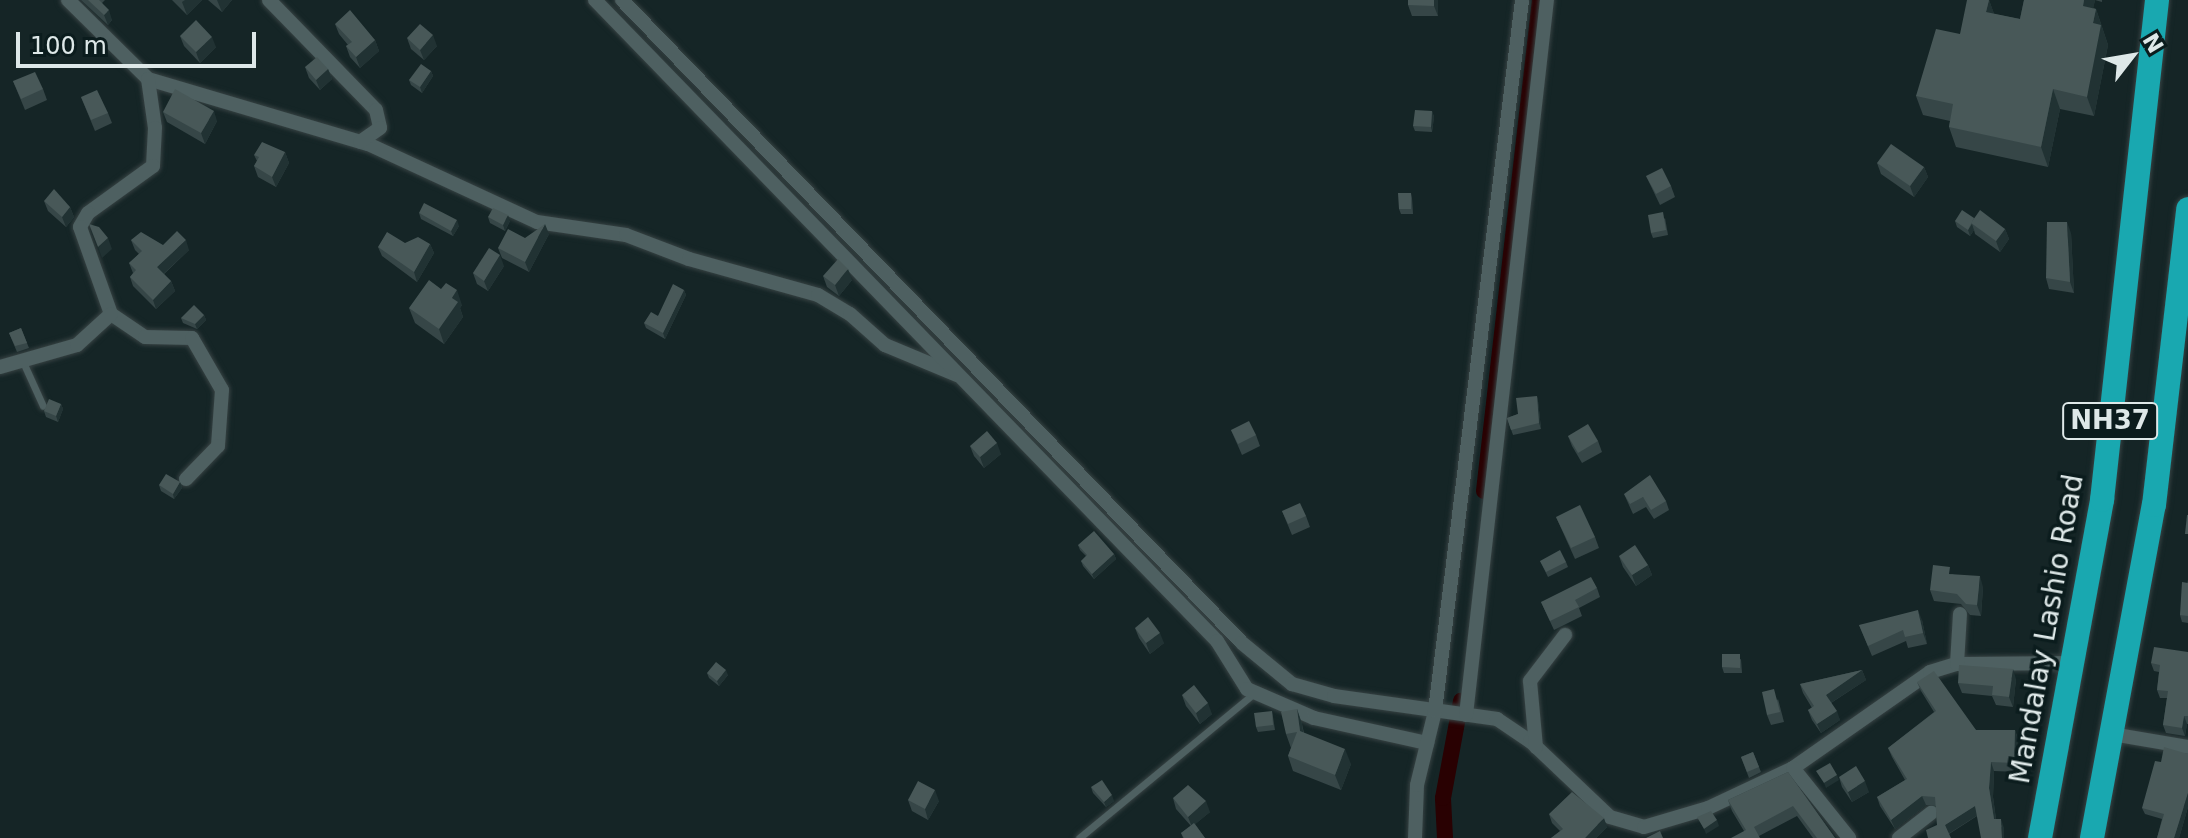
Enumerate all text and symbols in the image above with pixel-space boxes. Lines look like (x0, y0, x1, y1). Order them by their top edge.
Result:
scale bar (20, 16, 260, 66)
north arrow (2092, 16, 2172, 96)
text: N (2138, 29, 2168, 58)
text: 100 m (30, 32, 107, 60)
road number: NH37 (2062, 399, 2158, 443)
street label: Mandalay Lashio Road (2003, 472, 2091, 786)

